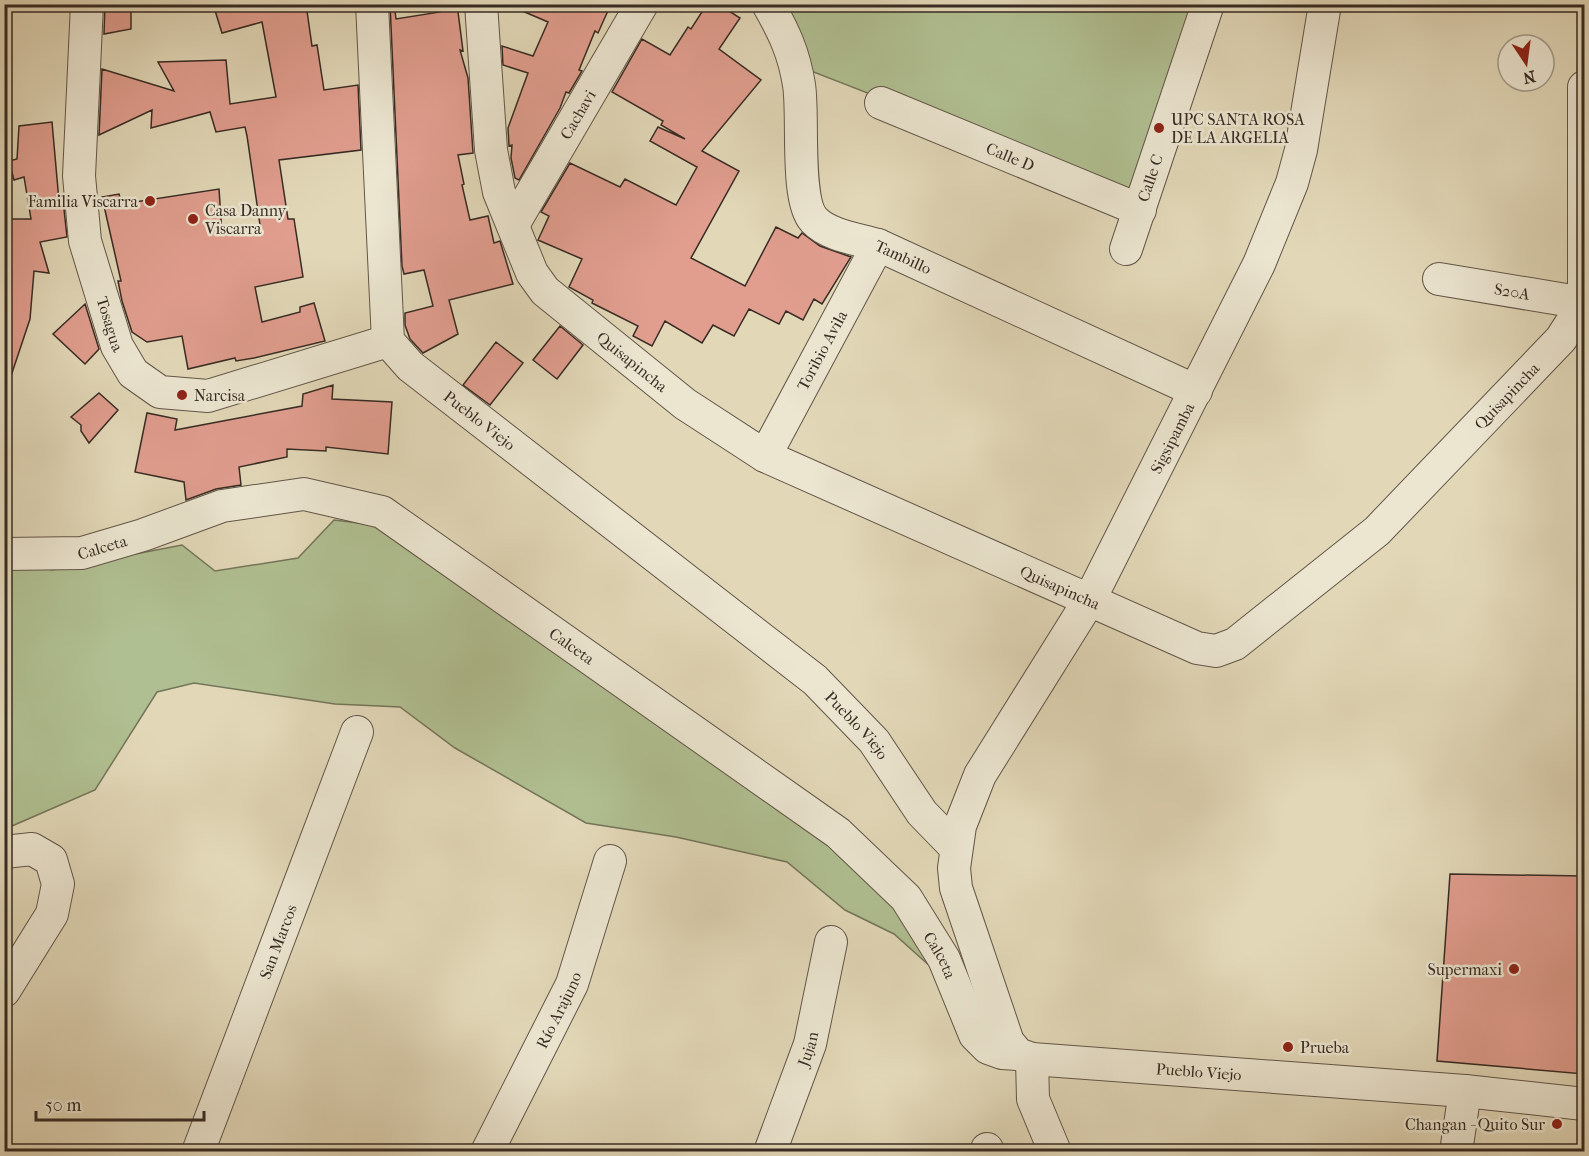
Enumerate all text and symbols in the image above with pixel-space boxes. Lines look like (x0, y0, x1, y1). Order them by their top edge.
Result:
north arrow (1496, 33, 1556, 93)
text: N (1520, 67, 1537, 88)
street label: Cachavi (556, 86, 600, 143)
place label: UPC SANTA ROSA DE LA ARGELIA (1171, 110, 1305, 147)
marker: UPC SANTA ROSA DE LA ARGELIA (1152, 121, 1166, 135)
street label: Calle D (983, 138, 1037, 175)
street label: Calle C (1133, 152, 1167, 204)
place label: Familia Viscarra (28, 192, 139, 211)
marker: Familia Viscarra (143, 194, 157, 208)
place label: Casa Danny Viscarra (204, 201, 287, 238)
marker: Casa Danny Viscarra (186, 212, 200, 226)
street label: Tambillo (872, 236, 934, 278)
street label: S20A (1493, 279, 1532, 304)
street label: Tosagua (92, 294, 127, 356)
street label: Toribio Avila (793, 307, 851, 394)
street label: Quisapincha (593, 328, 672, 396)
street label: Quisapincha (1470, 358, 1544, 434)
place label: Narcisa (194, 386, 246, 405)
street label: Pueblo Viejo (440, 387, 519, 454)
marker: Narcisa (175, 388, 189, 402)
street label: Sigsipamba (1146, 399, 1199, 477)
street label: Calceta (75, 531, 130, 564)
street label: Quisapincha (1017, 562, 1103, 614)
street label: Calceta (546, 624, 598, 669)
street label: Pueblo Viejo (821, 687, 893, 763)
street label: San Marcos (255, 902, 301, 982)
street label: Calceta (919, 928, 960, 982)
place label: Supermaxi (1428, 960, 1502, 979)
marker: Supermaxi (1507, 962, 1521, 976)
street label: Río Arajuno (532, 970, 585, 1052)
street label: Jujan (793, 1029, 822, 1071)
place label: Prueba (1300, 1038, 1350, 1057)
marker: Prueba (1281, 1040, 1295, 1054)
street label: Pueblo Viejo (1155, 1059, 1242, 1084)
scale bar (36, 1084, 204, 1122)
text: 50 m (45, 1095, 82, 1116)
place label: Changan - Quito Sur (1405, 1115, 1545, 1134)
marker: Changan - Quito Sur (1550, 1117, 1564, 1131)

